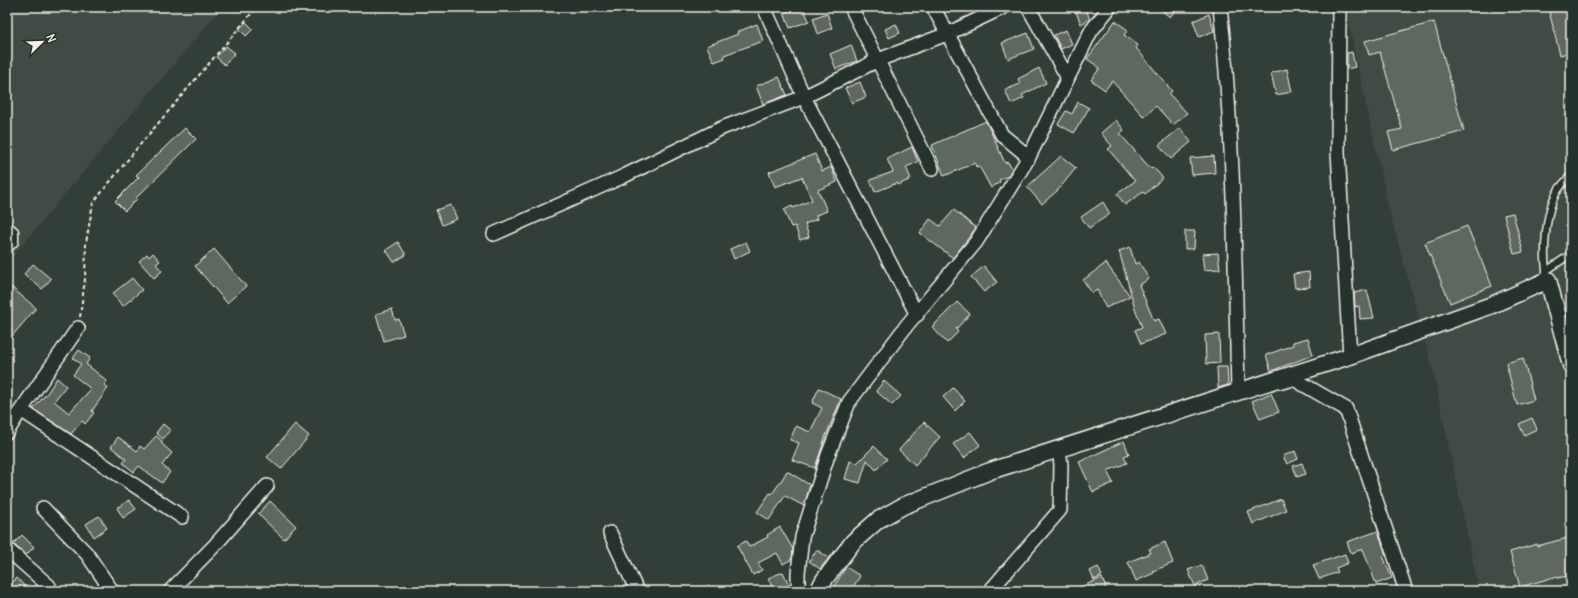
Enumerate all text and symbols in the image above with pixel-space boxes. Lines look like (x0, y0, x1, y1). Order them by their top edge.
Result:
north arrow (22, 22, 62, 62)
text: N (43, 32, 59, 44)

